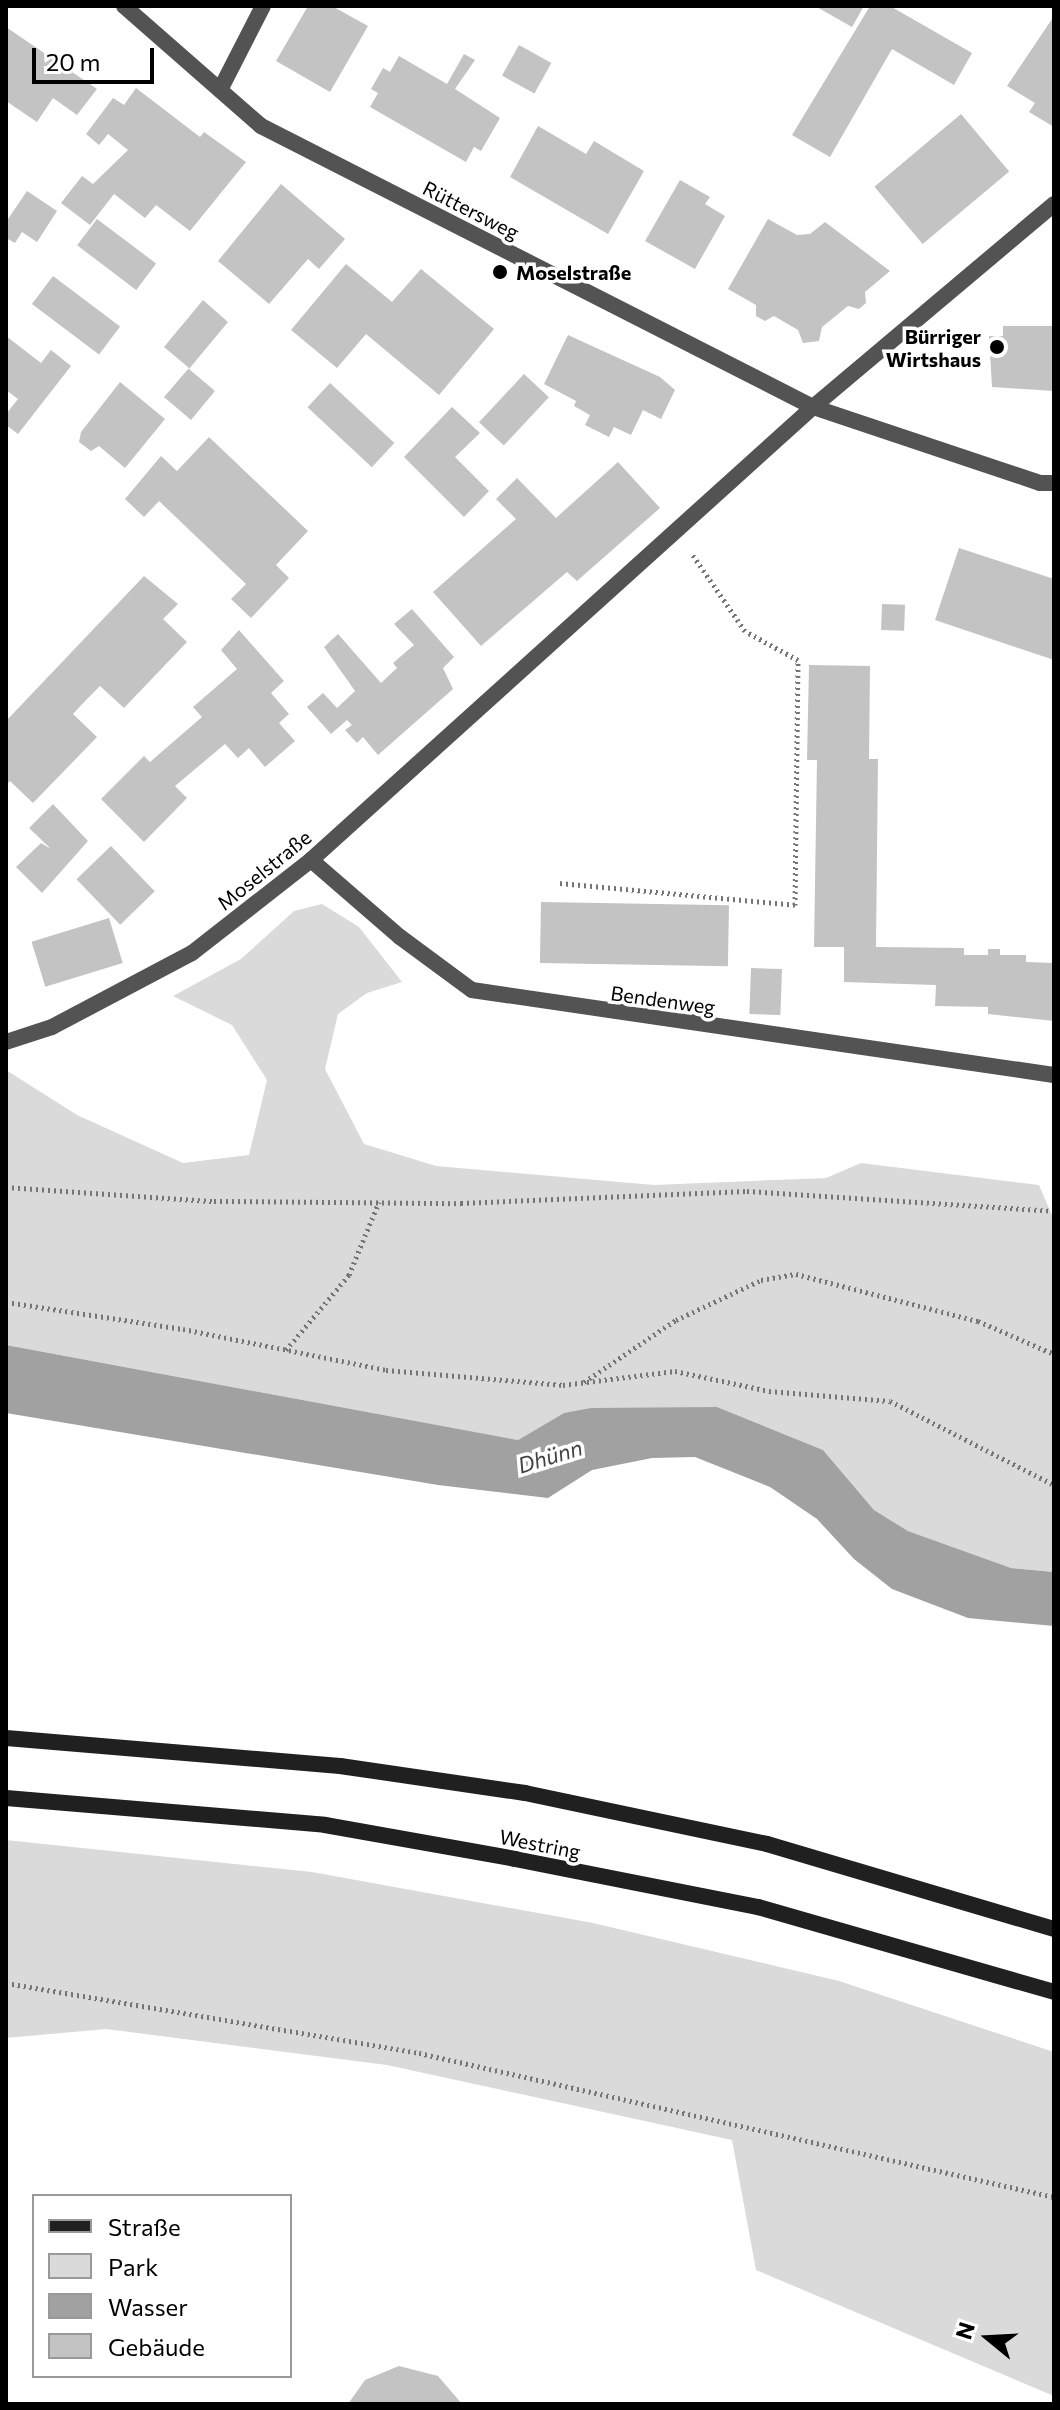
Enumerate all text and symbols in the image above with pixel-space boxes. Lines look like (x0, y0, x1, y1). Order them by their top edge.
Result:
scale bar (36, 32, 158, 82)
text: 20 m (46, 47, 100, 76)
street label: Rüttersweg (419, 176, 523, 244)
place label: Moselstraße (516, 260, 631, 284)
marker: Moselstraße (491, 263, 509, 281)
place label: Bürriger Wirtshaus (886, 324, 981, 371)
marker: Bürriger Wirtshaus (988, 338, 1006, 356)
street label: Moselstraße (212, 825, 316, 915)
street label: Bendenweg (609, 981, 717, 1019)
water label: Dhünn (514, 1434, 586, 1478)
street label: Westring (497, 1824, 583, 1864)
legend (32, 2194, 292, 2378)
text: Straße (108, 2212, 181, 2241)
text: Park (108, 2252, 158, 2281)
text: Wasser (108, 2292, 188, 2321)
north arrow (948, 2298, 1028, 2378)
text: N (949, 2318, 980, 2342)
text: Gebäude (108, 2332, 205, 2361)

